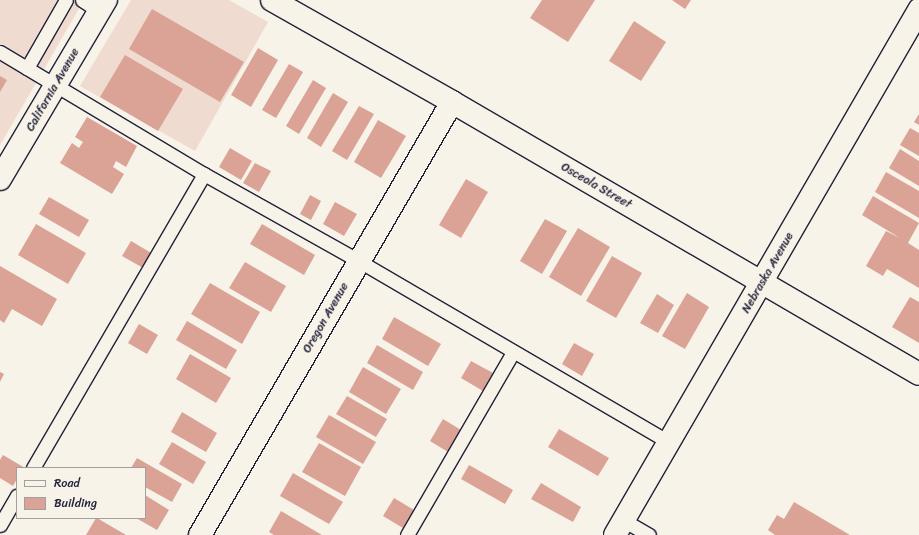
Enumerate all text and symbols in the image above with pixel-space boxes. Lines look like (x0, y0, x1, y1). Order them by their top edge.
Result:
street label: California Avenue (23, 46, 83, 134)
street label: Osceola Street (558, 160, 634, 212)
street label: Nebraska Avenue (739, 230, 797, 316)
street label: Oregon Avenue (300, 280, 352, 356)
legend (16, 467, 146, 519)
text: Road (54, 472, 80, 494)
text: Building (54, 492, 97, 514)

